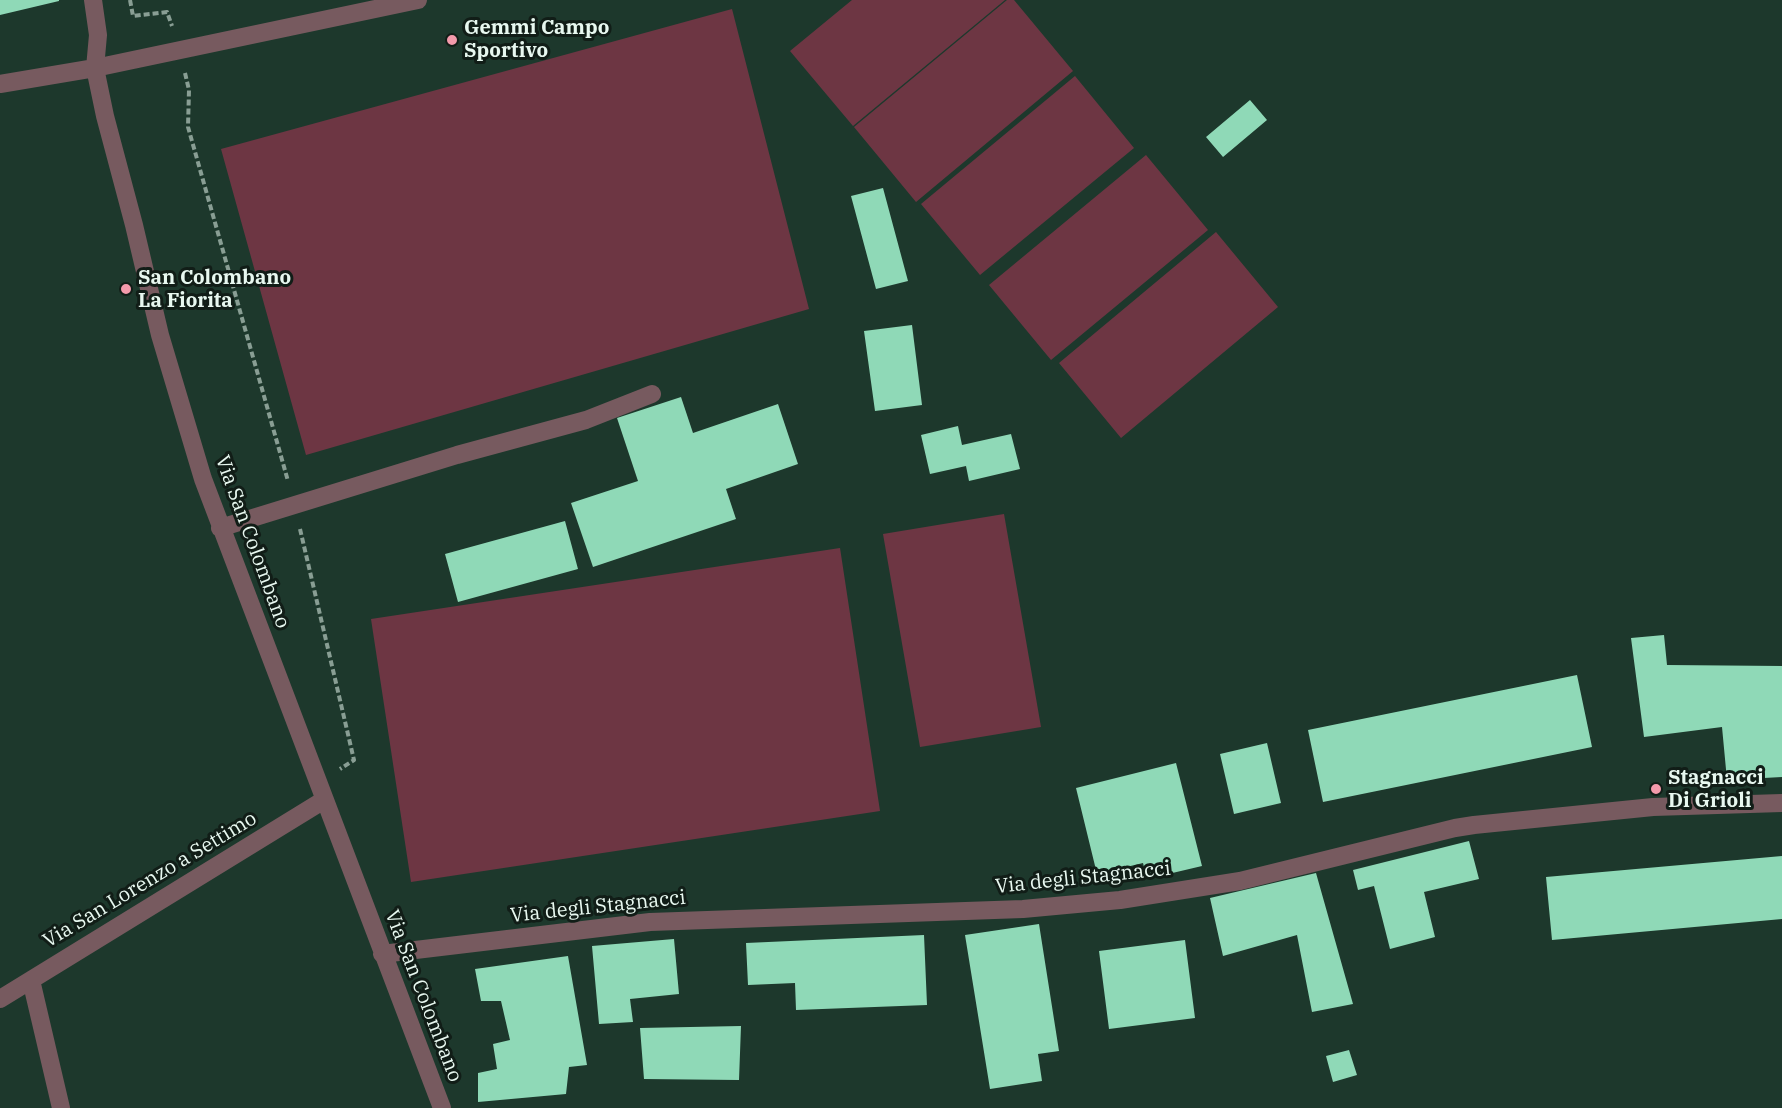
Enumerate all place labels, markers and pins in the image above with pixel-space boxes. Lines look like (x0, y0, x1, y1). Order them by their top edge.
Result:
place label: Gemmi Campo Sportivo (464, 16, 609, 63)
marker: Gemmi Campo Sportivo (445, 33, 459, 47)
place label: San Colombano La Fiorita (138, 266, 291, 313)
marker: San Colombano La Fiorita (119, 282, 133, 296)
place label: Stagnacci Di Grioli (1668, 766, 1764, 813)
marker: Stagnacci Di Grioli (1649, 782, 1663, 796)

